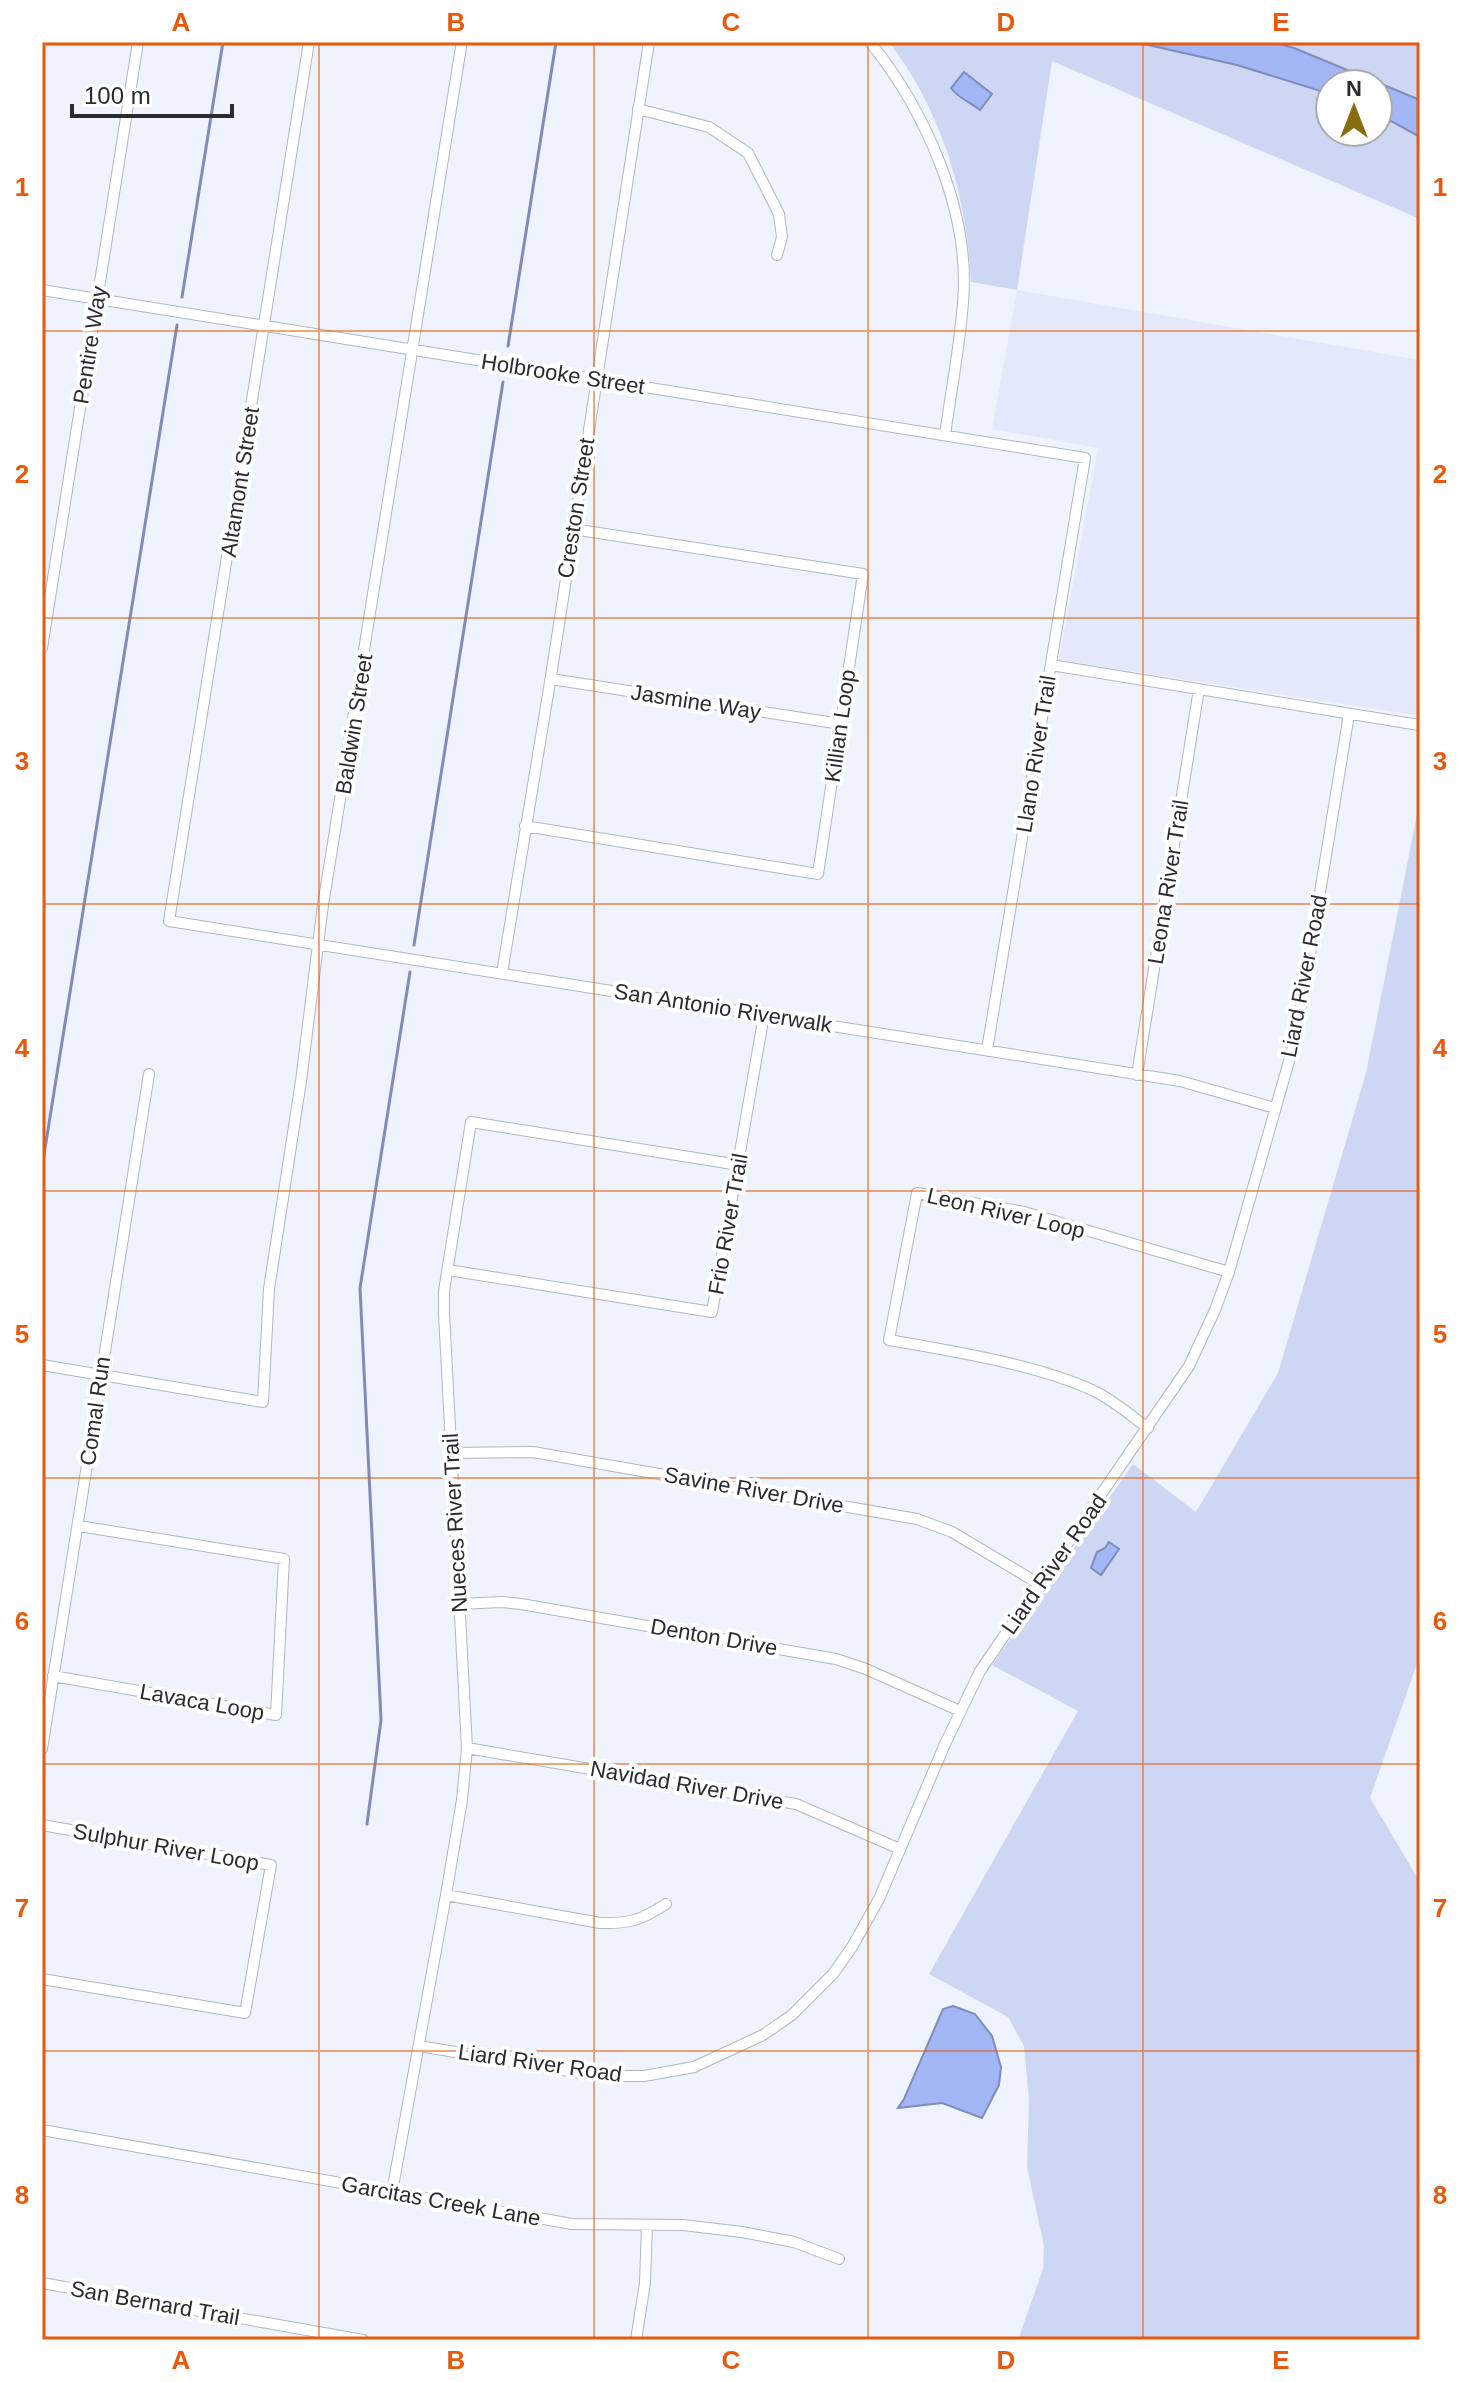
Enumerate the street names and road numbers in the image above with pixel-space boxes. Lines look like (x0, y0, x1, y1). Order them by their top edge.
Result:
street label: Pentire Way (68, 284, 112, 406)
street label: Holbrooke Street (480, 349, 646, 399)
street label: Altamont Street (216, 405, 264, 559)
street label: Creston Street (553, 436, 599, 580)
street label: Baldwin Street (331, 652, 377, 796)
street label: Killian Loop (820, 668, 860, 784)
street label: Llano River Trail (1011, 674, 1061, 834)
street label: Jasmine Way (629, 679, 763, 725)
street label: Leona River Trail (1143, 798, 1193, 966)
street label: Liard River Road (1276, 893, 1332, 1059)
street label: San Antonio Riverwalk (612, 978, 835, 1038)
street label: Frio River Trail (703, 1151, 753, 1297)
street label: Leon River Loop (925, 1183, 1087, 1243)
street label: Comal Run (75, 1355, 115, 1467)
street label: Nueces River Trail (438, 1433, 472, 1613)
street label: Savine River Drive (662, 1462, 846, 1518)
street label: Liard River Road (996, 1489, 1112, 1639)
street label: Denton Drive (649, 1614, 779, 1660)
street label: Lavaca Loop (138, 1679, 266, 1725)
street label: Navidad River Drive (589, 1756, 785, 1814)
street label: Sulphur River Loop (71, 1818, 261, 1876)
street label: Liard River Road (457, 2039, 623, 2087)
street label: Garcitas Creek Lane (339, 2171, 543, 2231)
street label: San Bernard Trail (69, 2276, 241, 2330)

